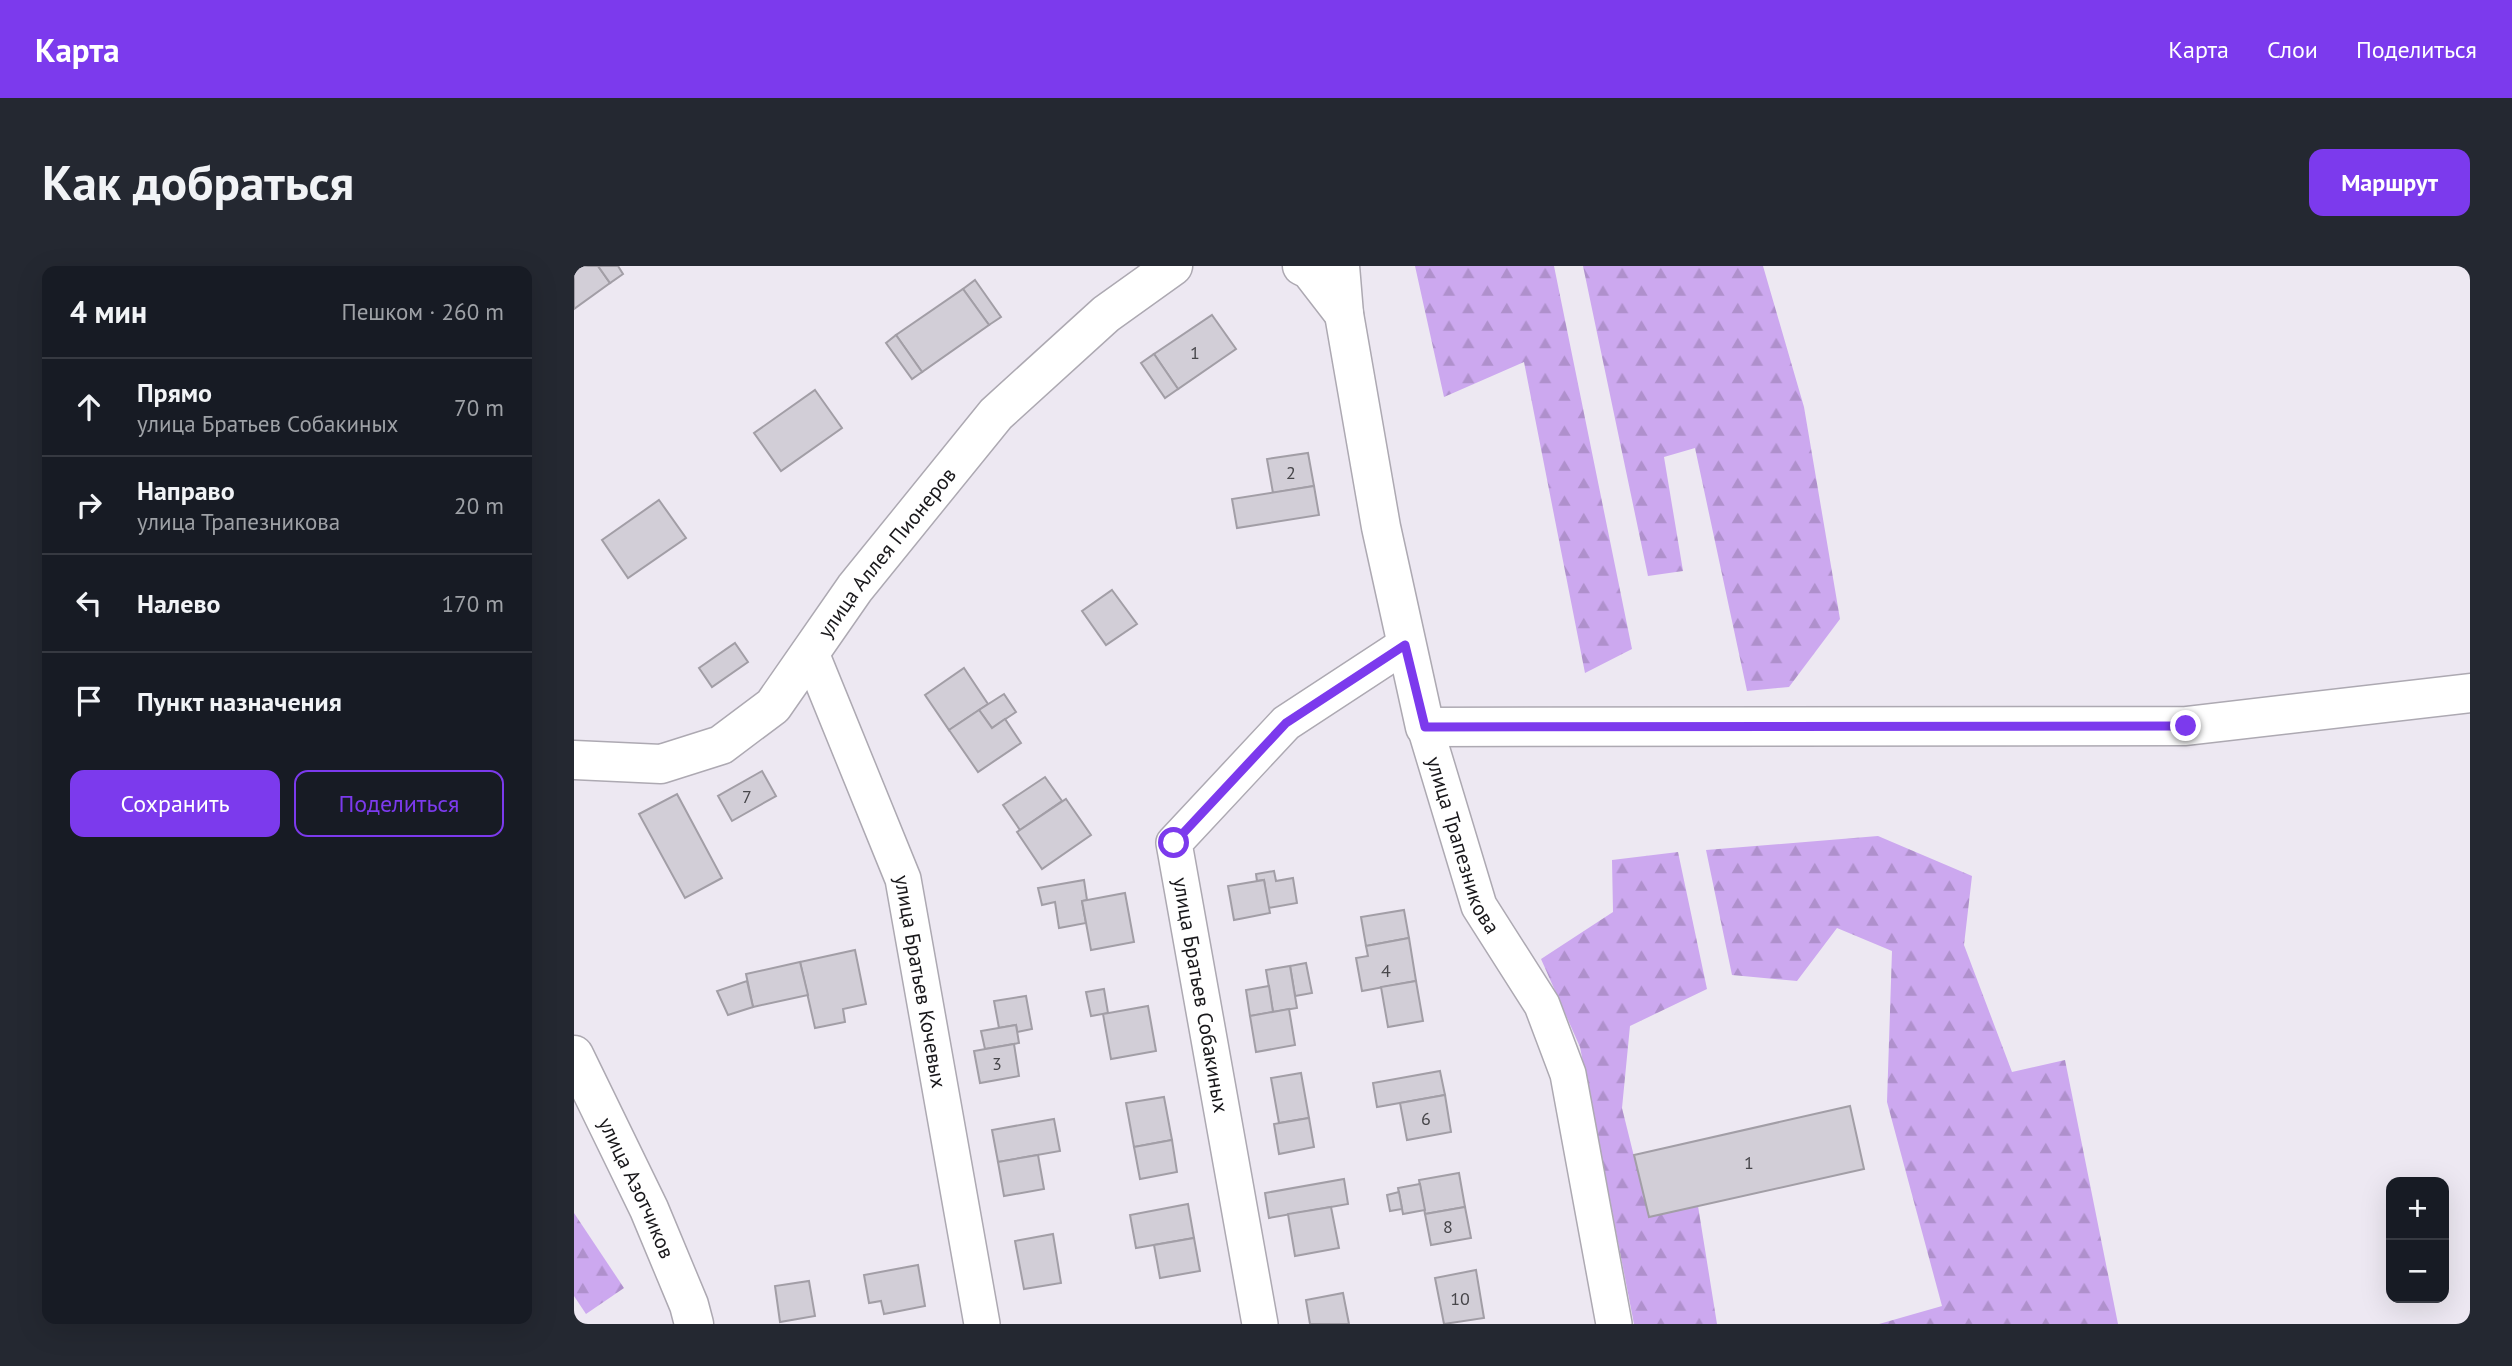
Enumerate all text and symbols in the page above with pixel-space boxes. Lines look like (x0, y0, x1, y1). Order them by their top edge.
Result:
text: Карта (35, 28, 120, 71)
text: Карта (2168, 34, 2229, 65)
text: Слои (2267, 34, 2318, 65)
text: Поделиться (2356, 34, 2477, 65)
button: Маршрут (2309, 149, 2470, 216)
text: Как добраться (42, 150, 354, 214)
text: 4 мин (70, 292, 147, 331)
text: Пешком · 260 m (341, 297, 504, 326)
house number: 1 (1190, 341, 1200, 364)
text: Прямо (137, 376, 212, 409)
icon: ahead (70, 388, 108, 426)
text: 70 m (454, 393, 504, 422)
text: улица Братьев Собакиных (137, 409, 398, 438)
street label: улица Аллея Пионеров (811, 461, 961, 643)
house number: 2 (1286, 461, 1296, 484)
text: Направо (137, 474, 235, 507)
icon: right (70, 486, 108, 524)
text: 20 m (454, 491, 504, 520)
text: улица Трапезникова (137, 507, 340, 536)
icon: left (70, 584, 108, 622)
text: Налево (137, 587, 221, 620)
text: 170 m (442, 589, 504, 618)
icon: arrive (70, 682, 108, 720)
text: Пункт назначения (137, 685, 342, 718)
route end (2170, 710, 2201, 741)
street label: улица Трапезникова (1421, 753, 1506, 938)
button: Сохранить (70, 770, 280, 837)
button: Поделиться (294, 770, 504, 837)
house number: 7 (742, 785, 752, 808)
route start (1158, 827, 1189, 858)
street label: улица Братьев Кочевых (889, 873, 953, 1090)
street label: улица Братьев Собакиных (1167, 875, 1235, 1115)
house number: 4 (1381, 959, 1391, 982)
house number: 3 (992, 1052, 1002, 1075)
house number: 6 (1421, 1107, 1431, 1130)
street label: улица Азотчиков (593, 1113, 681, 1262)
house number: 1 (1744, 1151, 1754, 1174)
map controls (2386, 1177, 2449, 1303)
button: + (2386, 1177, 2449, 1240)
house number: 8 (1443, 1215, 1453, 1238)
button: − (2386, 1240, 2449, 1303)
house number: 10 (1450, 1287, 1470, 1310)

